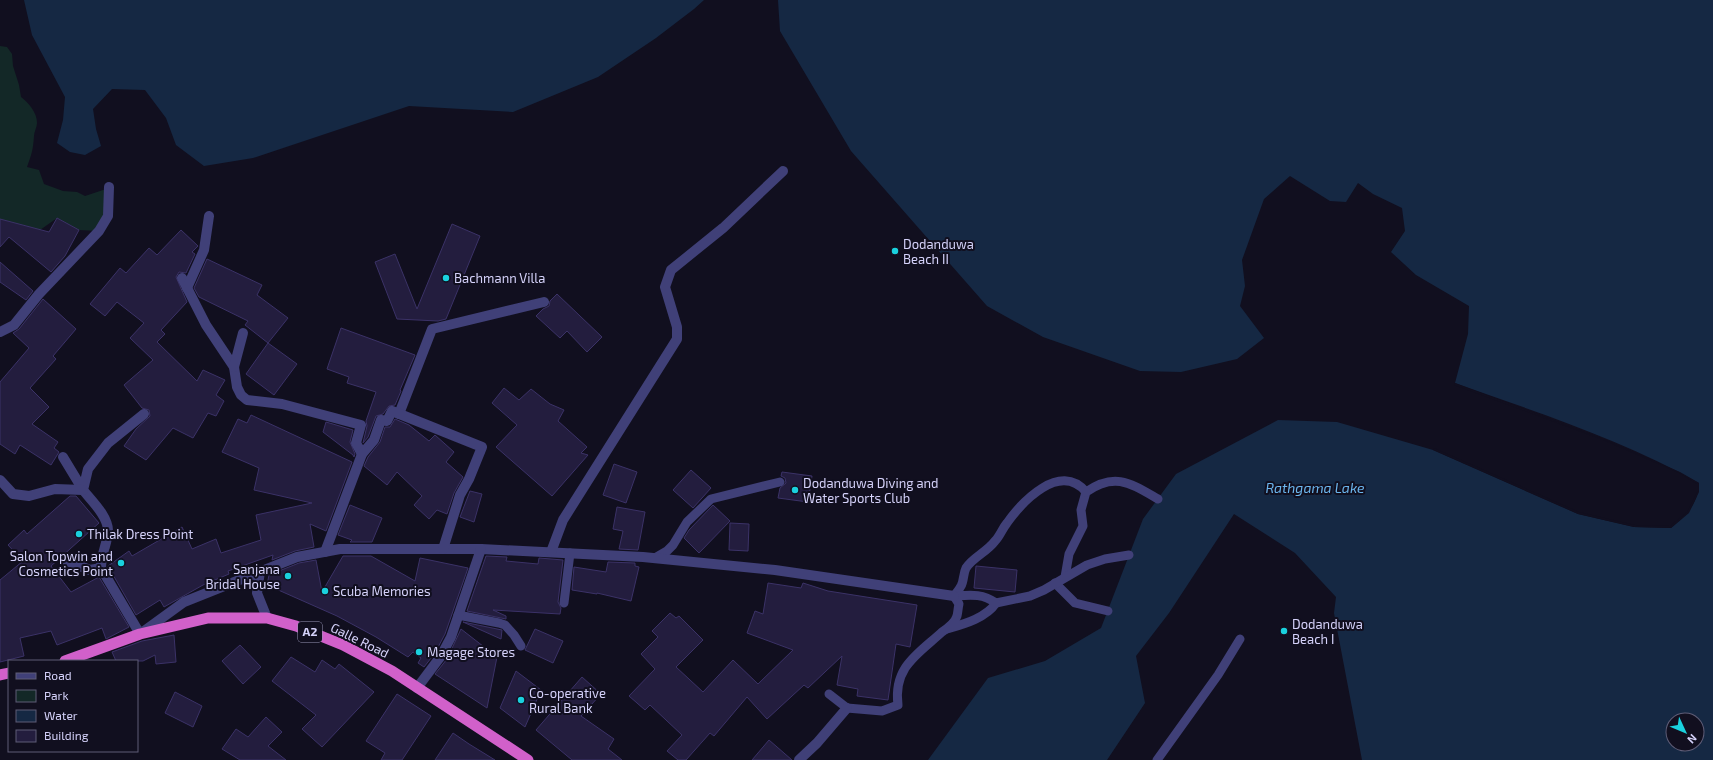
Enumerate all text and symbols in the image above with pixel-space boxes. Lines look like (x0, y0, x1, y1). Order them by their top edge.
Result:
place label: Dodanduwa Beach II (903, 236, 974, 267)
marker: Dodanduwa Beach II (890, 246, 900, 256)
place label: Bachmann Villa (454, 270, 545, 286)
marker: Bachmann Villa (441, 273, 451, 283)
place label: Dodanduwa Diving and Water Sports Club (803, 475, 939, 506)
water label: Rathgama Lake (1265, 479, 1365, 496)
marker: Dodanduwa Diving and Water Sports Club (790, 485, 800, 495)
place label: Thilak Dress Point (87, 526, 193, 542)
marker: Thilak Dress Point (74, 529, 84, 539)
place label: Salon Topwin and Cosmetics Point (10, 548, 113, 579)
marker: Salon Topwin and Cosmetics Point (116, 558, 126, 568)
place label: Sanjana Bridal House (205, 561, 280, 592)
marker: Sanjana Bridal House (283, 571, 293, 581)
place label: Scuba Memories (333, 583, 431, 599)
marker: Scuba Memories (320, 586, 330, 596)
place label: Dodanduwa Beach I (1292, 616, 1363, 647)
street label: Galle Road (328, 619, 392, 661)
road number: A2 (298, 622, 322, 642)
marker: Dodanduwa Beach I (1279, 626, 1289, 636)
place label: Magage Stores (427, 644, 515, 660)
marker: Magage Stores (414, 647, 424, 657)
legend (8, 660, 138, 752)
text: Road (44, 668, 72, 682)
place label: Co-operative Rural Bank (529, 685, 606, 716)
text: Park (44, 688, 69, 702)
marker: Co-operative Rural Bank (516, 695, 526, 705)
text: Water (44, 708, 78, 722)
north arrow (1665, 712, 1705, 752)
text: Building (44, 728, 89, 742)
text: N (1685, 732, 1700, 747)

